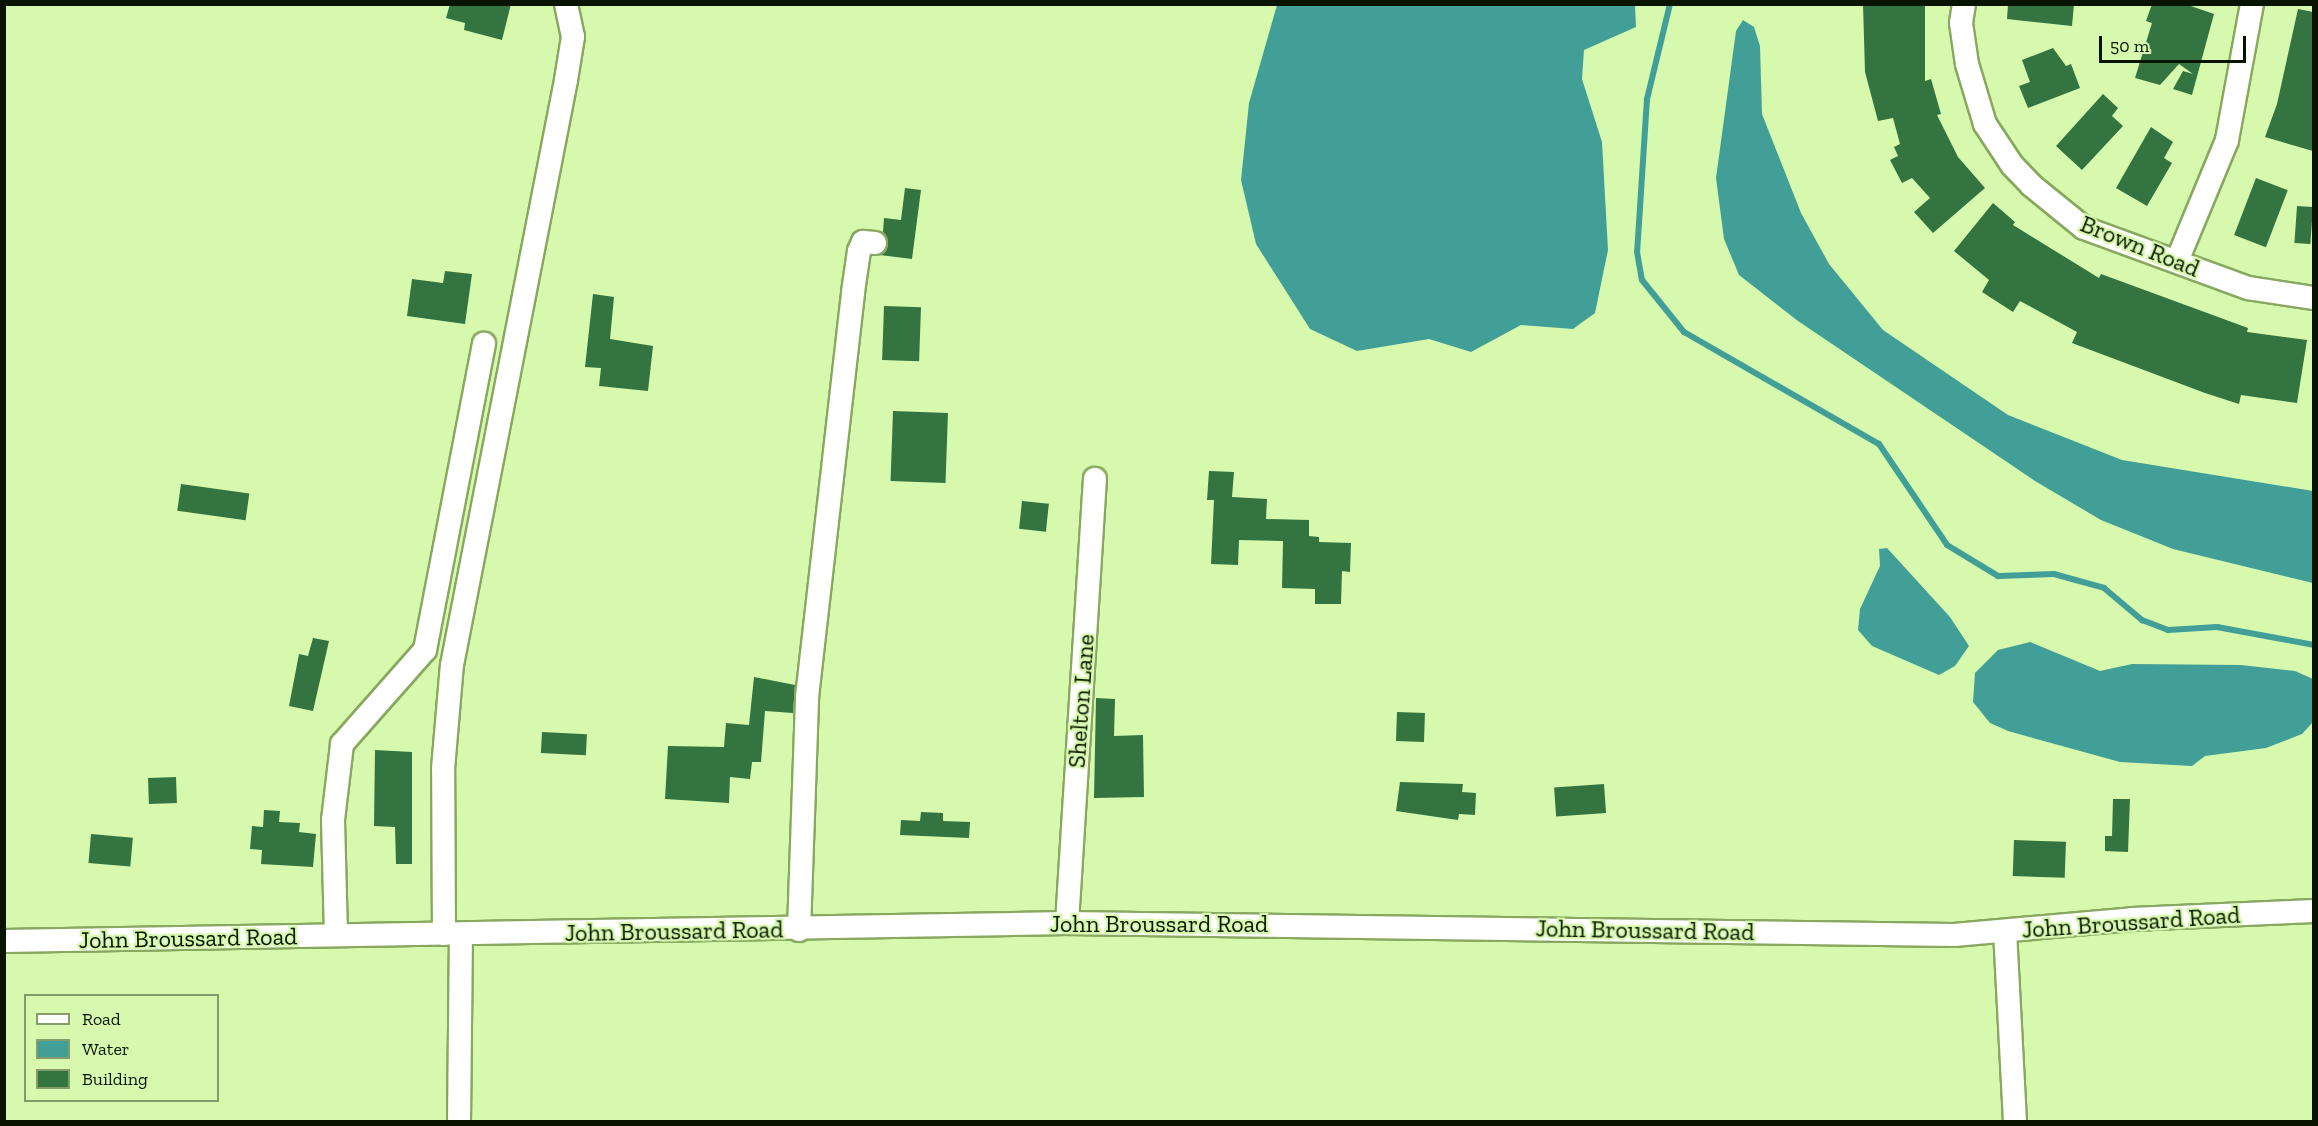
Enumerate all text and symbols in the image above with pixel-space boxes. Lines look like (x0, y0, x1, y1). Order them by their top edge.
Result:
scale bar (2102, 24, 2249, 62)
text: 50 m (2110, 35, 2149, 57)
street label: Brown Road (2076, 209, 2204, 283)
street label: Shelton Lane (1062, 633, 1100, 769)
street label: John Broussard Road (2021, 900, 2241, 944)
street label: John Broussard Road (1050, 910, 1268, 938)
street label: John Broussard Road (1535, 914, 1755, 946)
street label: John Broussard Road (564, 915, 784, 947)
street label: John Broussard Road (78, 922, 298, 954)
legend (24, 994, 219, 1102)
text: Road (82, 1008, 121, 1030)
text: Water (82, 1038, 129, 1060)
text: Building (82, 1068, 148, 1090)

